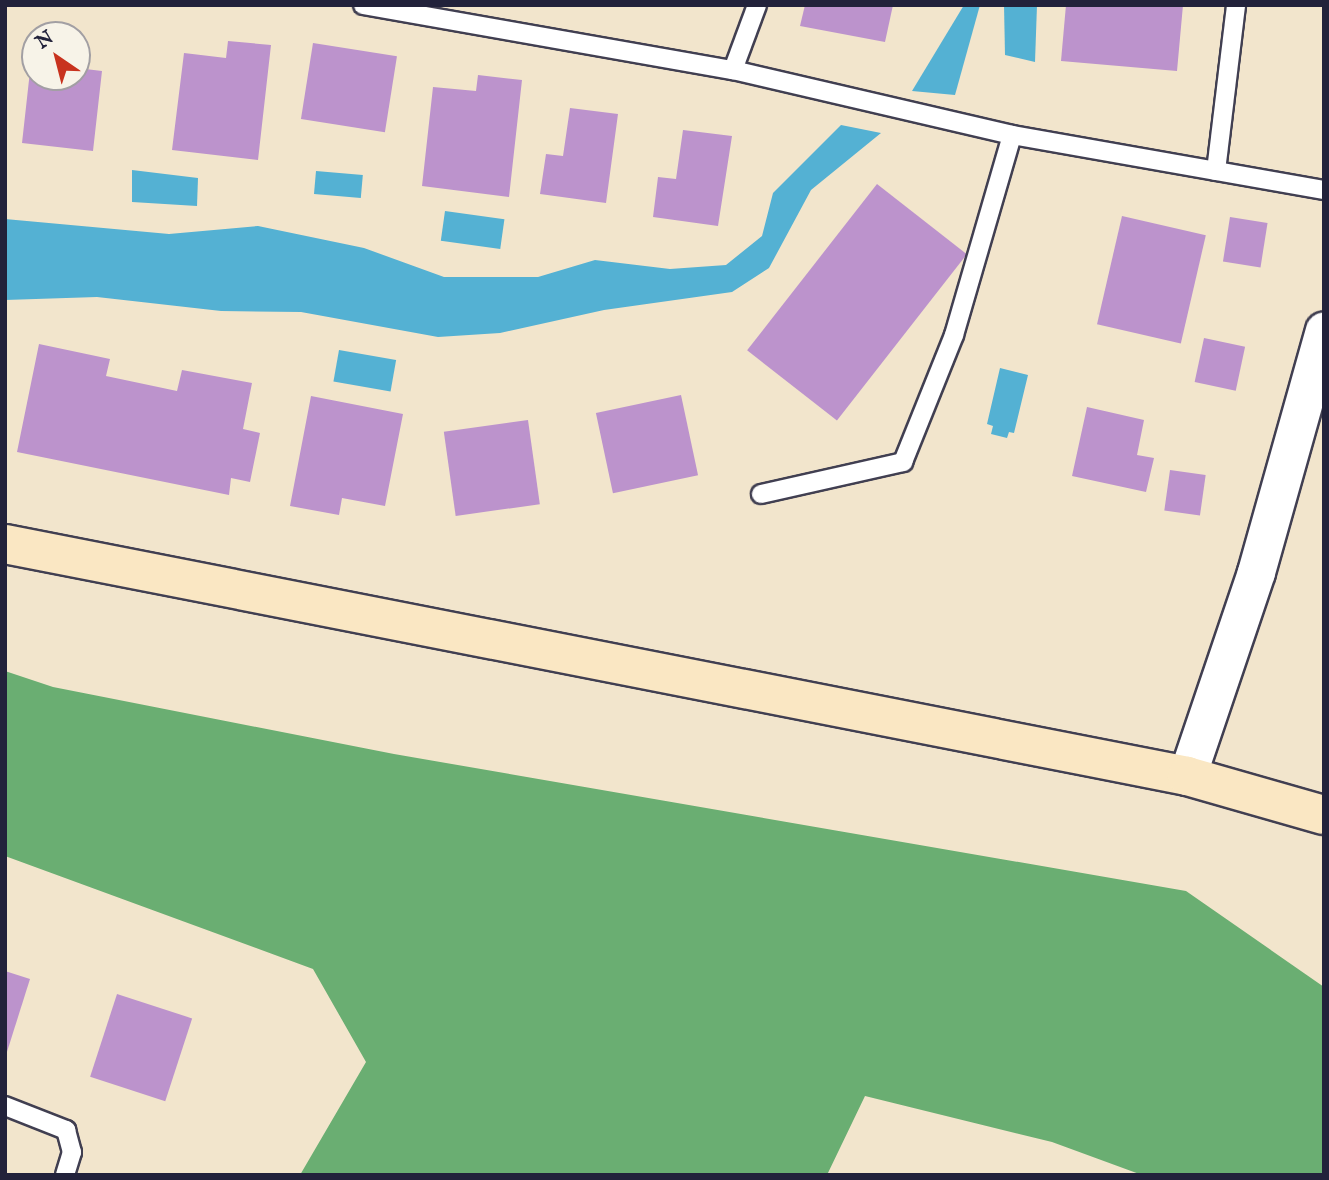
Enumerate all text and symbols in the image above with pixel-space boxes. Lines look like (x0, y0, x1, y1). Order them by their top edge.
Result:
north arrow (21, 21, 91, 91)
text: N (31, 26, 59, 55)

